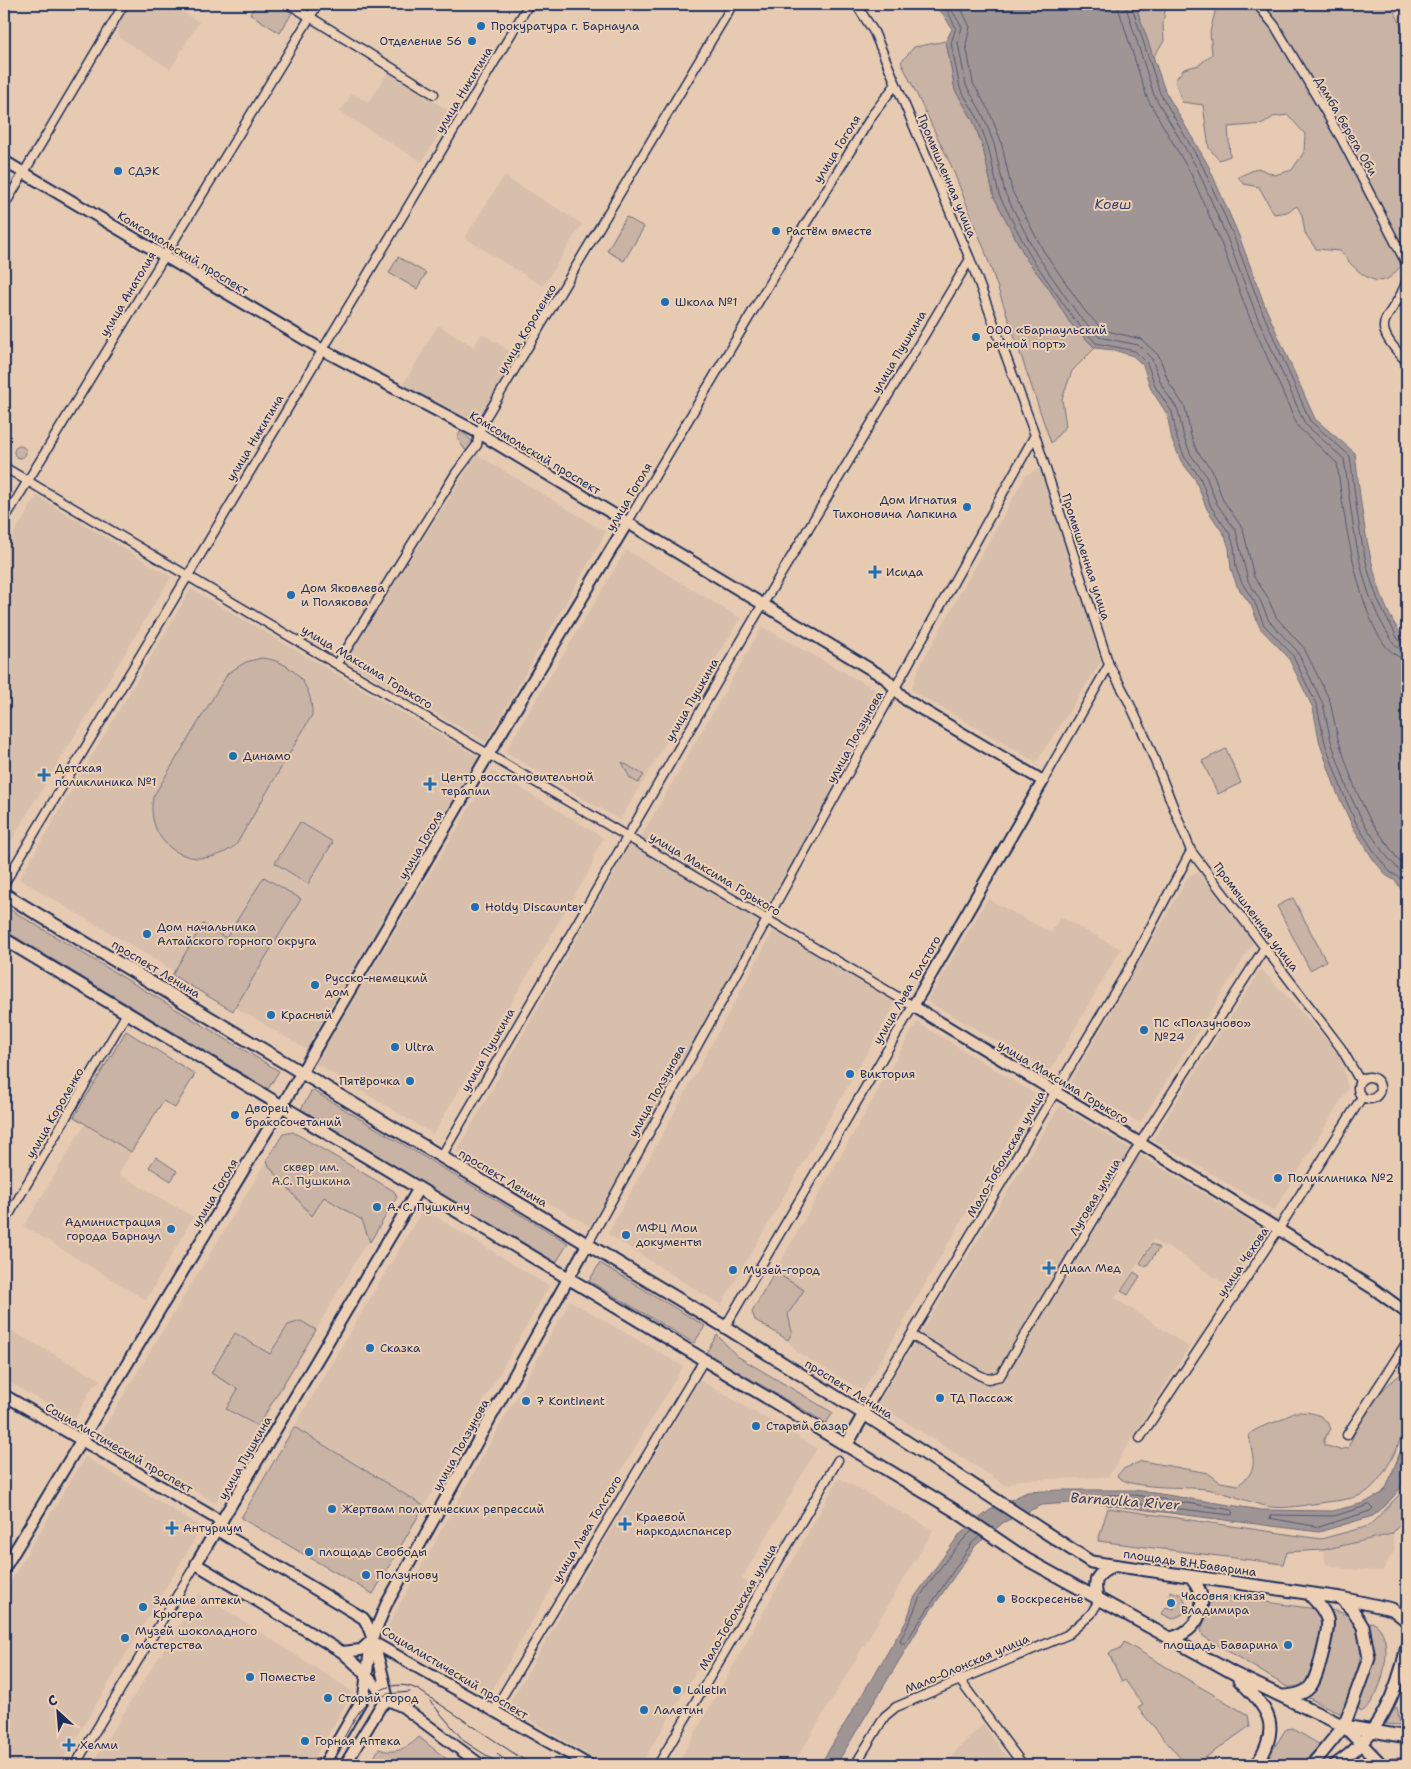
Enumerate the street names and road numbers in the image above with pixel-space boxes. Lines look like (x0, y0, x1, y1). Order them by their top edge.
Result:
street label: улица Никитина (432, 43, 497, 136)
street label: Дамба берега Оби (1311, 73, 1381, 179)
street label: улица Гоголя (810, 112, 864, 186)
street label: Промышленная улица (914, 112, 980, 241)
street label: Комсомольский проспект (114, 207, 252, 299)
street label: улица Анатолия (96, 248, 160, 340)
street label: улица Короленко (494, 281, 560, 377)
street label: улица Пушкина (868, 307, 930, 396)
street label: улица Никитина (223, 391, 288, 484)
street label: Комсомольский проспект (466, 407, 604, 499)
street label: улица Гоголя (602, 460, 656, 534)
street label: Промышленная улица (1058, 492, 1114, 623)
street label: улица Максима Горького (298, 621, 436, 713)
street label: улица Пушкина (662, 655, 723, 745)
street label: улица Ползунова (823, 688, 887, 786)
street label: улица Гоголя (395, 807, 447, 883)
street label: улица Максима Горького (646, 828, 784, 920)
street label: Промышленная улица (1210, 859, 1303, 975)
street label: улица Льва Толстого (869, 933, 945, 1047)
street label: проспект Ленина (109, 936, 204, 1002)
street label: улица Пушкина (458, 1005, 519, 1095)
street label: улица Максима Горького (994, 1036, 1132, 1128)
street label: улица Ползунова (625, 1042, 689, 1140)
street label: улица Короленко (22, 1065, 88, 1161)
street label: Мало-Тобольская улица (963, 1087, 1049, 1220)
street label: проспект Ленина (456, 1145, 551, 1211)
street label: Луговая улица (1066, 1155, 1125, 1239)
street label: улица Гоголя (188, 1156, 242, 1230)
street label: улица Чехова (1214, 1223, 1273, 1300)
street label: проспект Ленина (802, 1355, 896, 1423)
street label: улица Ползунова (429, 1396, 493, 1494)
street label: Социалистический проспект (42, 1399, 197, 1497)
street label: улица Пушкина (215, 1413, 276, 1503)
street label: улица Льва Толстого (549, 1472, 625, 1586)
street label: Мало-Тобольская улица (695, 1540, 781, 1673)
street label: площадь В.Н.Баварина (1122, 1546, 1258, 1580)
street label: Социалистический проспект (379, 1623, 532, 1724)
street label: Мало-Олонская улица (902, 1630, 1032, 1698)

